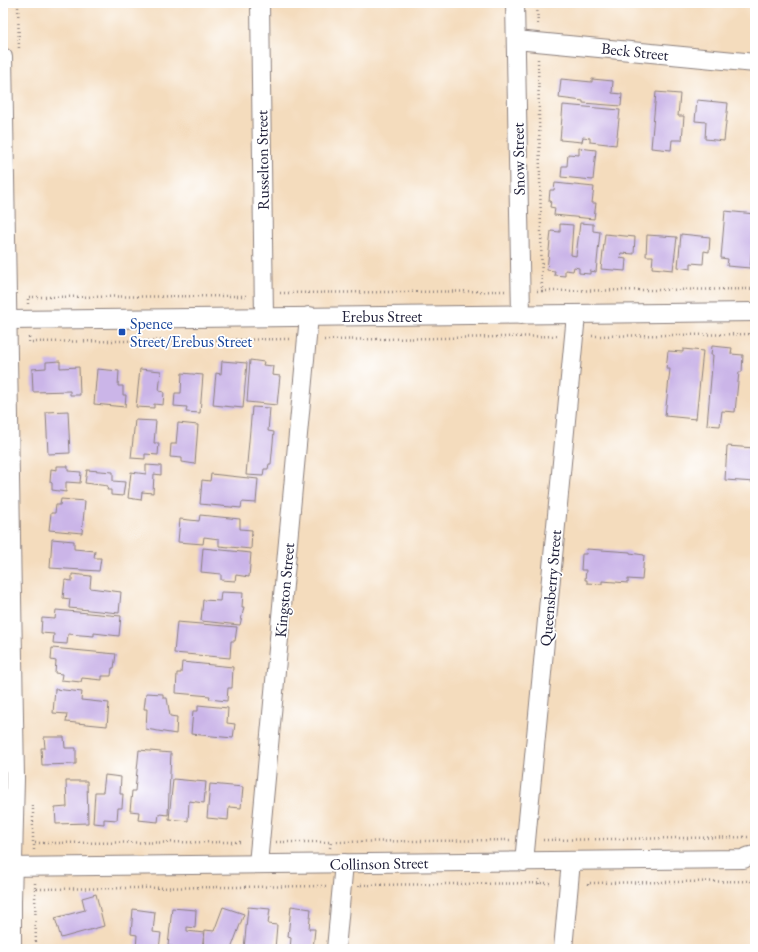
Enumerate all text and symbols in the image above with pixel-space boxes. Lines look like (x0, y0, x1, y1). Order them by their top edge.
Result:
street label: Beck Street (600, 38, 670, 65)
street label: Russelton Street (251, 110, 274, 210)
street label: Snow Street (507, 122, 530, 196)
street label: Erebus Street (342, 306, 422, 327)
place label: Spence Street/Erebus Street (130, 313, 252, 352)
marker: Spence Street/Erebus Street (117, 327, 127, 337)
street label: Queensberry Street (535, 529, 566, 647)
street label: Kingston Street (270, 542, 299, 638)
street label: Collinson Street (329, 852, 429, 875)

